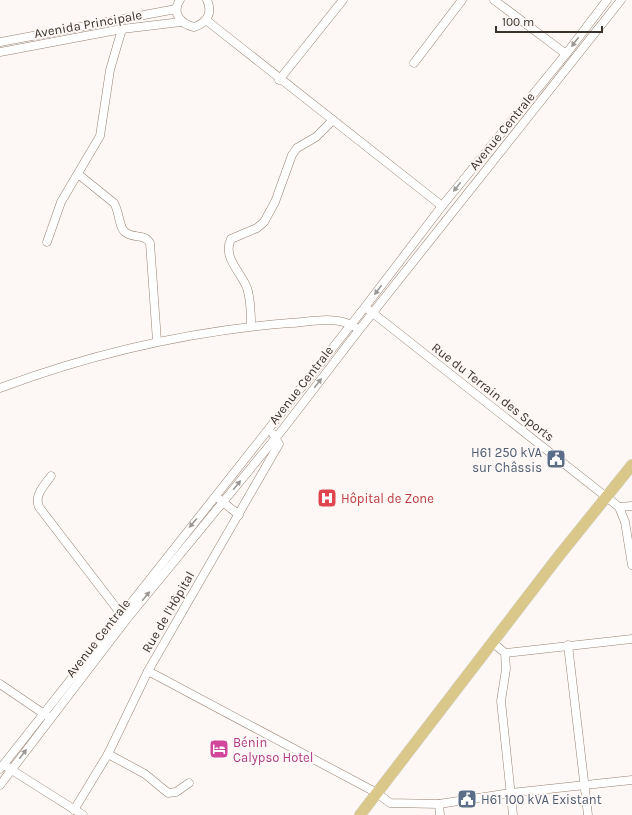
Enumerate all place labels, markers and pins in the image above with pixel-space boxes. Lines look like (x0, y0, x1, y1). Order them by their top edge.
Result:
place label: H61 250 kVA sur Châssis (471, 445, 543, 475)
public building icon: H61 250 kVA sur Châssis (545, 448, 567, 470)
hospital icon: Hôpital de Zone (316, 487, 338, 509)
place label: Hôpital de Zone (341, 491, 434, 506)
place label: Bénin Calypso Hotel (233, 735, 313, 765)
hotel icon: Bénin Calypso Hotel (208, 738, 230, 760)
public building icon: H61 100 kVA Existant (456, 788, 478, 810)
place label: H61 100 kVA Existant (481, 792, 602, 807)

